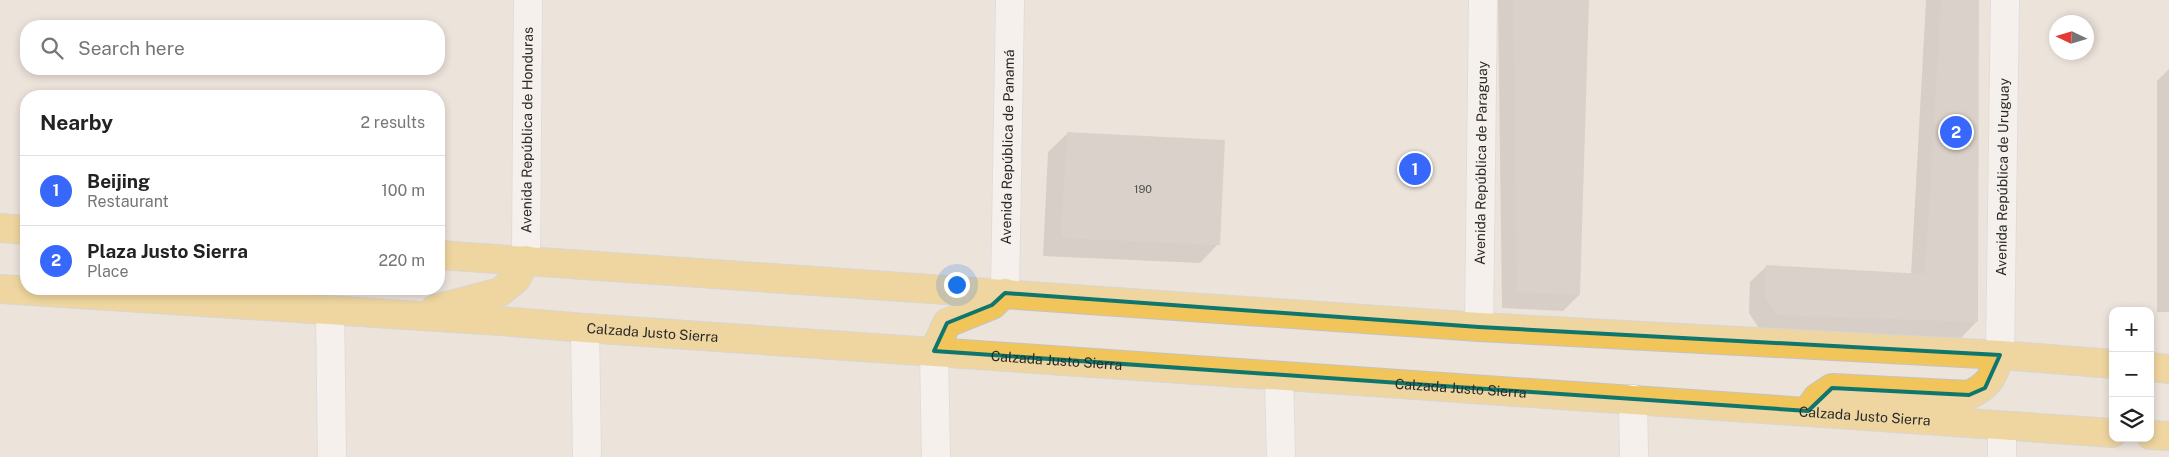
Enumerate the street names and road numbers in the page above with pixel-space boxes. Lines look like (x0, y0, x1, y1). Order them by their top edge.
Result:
street label: Avenida República de Honduras (518, 27, 536, 233)
street label: Avenida República de Panamá (998, 49, 1017, 245)
street label: Avenida República de Paraguay (1472, 60, 1490, 265)
street label: Avenida República de Uruguay (1993, 77, 2012, 276)
street label: Calzada Justo Sierra (586, 320, 719, 345)
street label: Calzada Justo Sierra (990, 348, 1123, 373)
street label: Calzada Justo Sierra (1394, 376, 1527, 401)
street label: Calzada Justo Sierra (1798, 403, 1931, 428)

